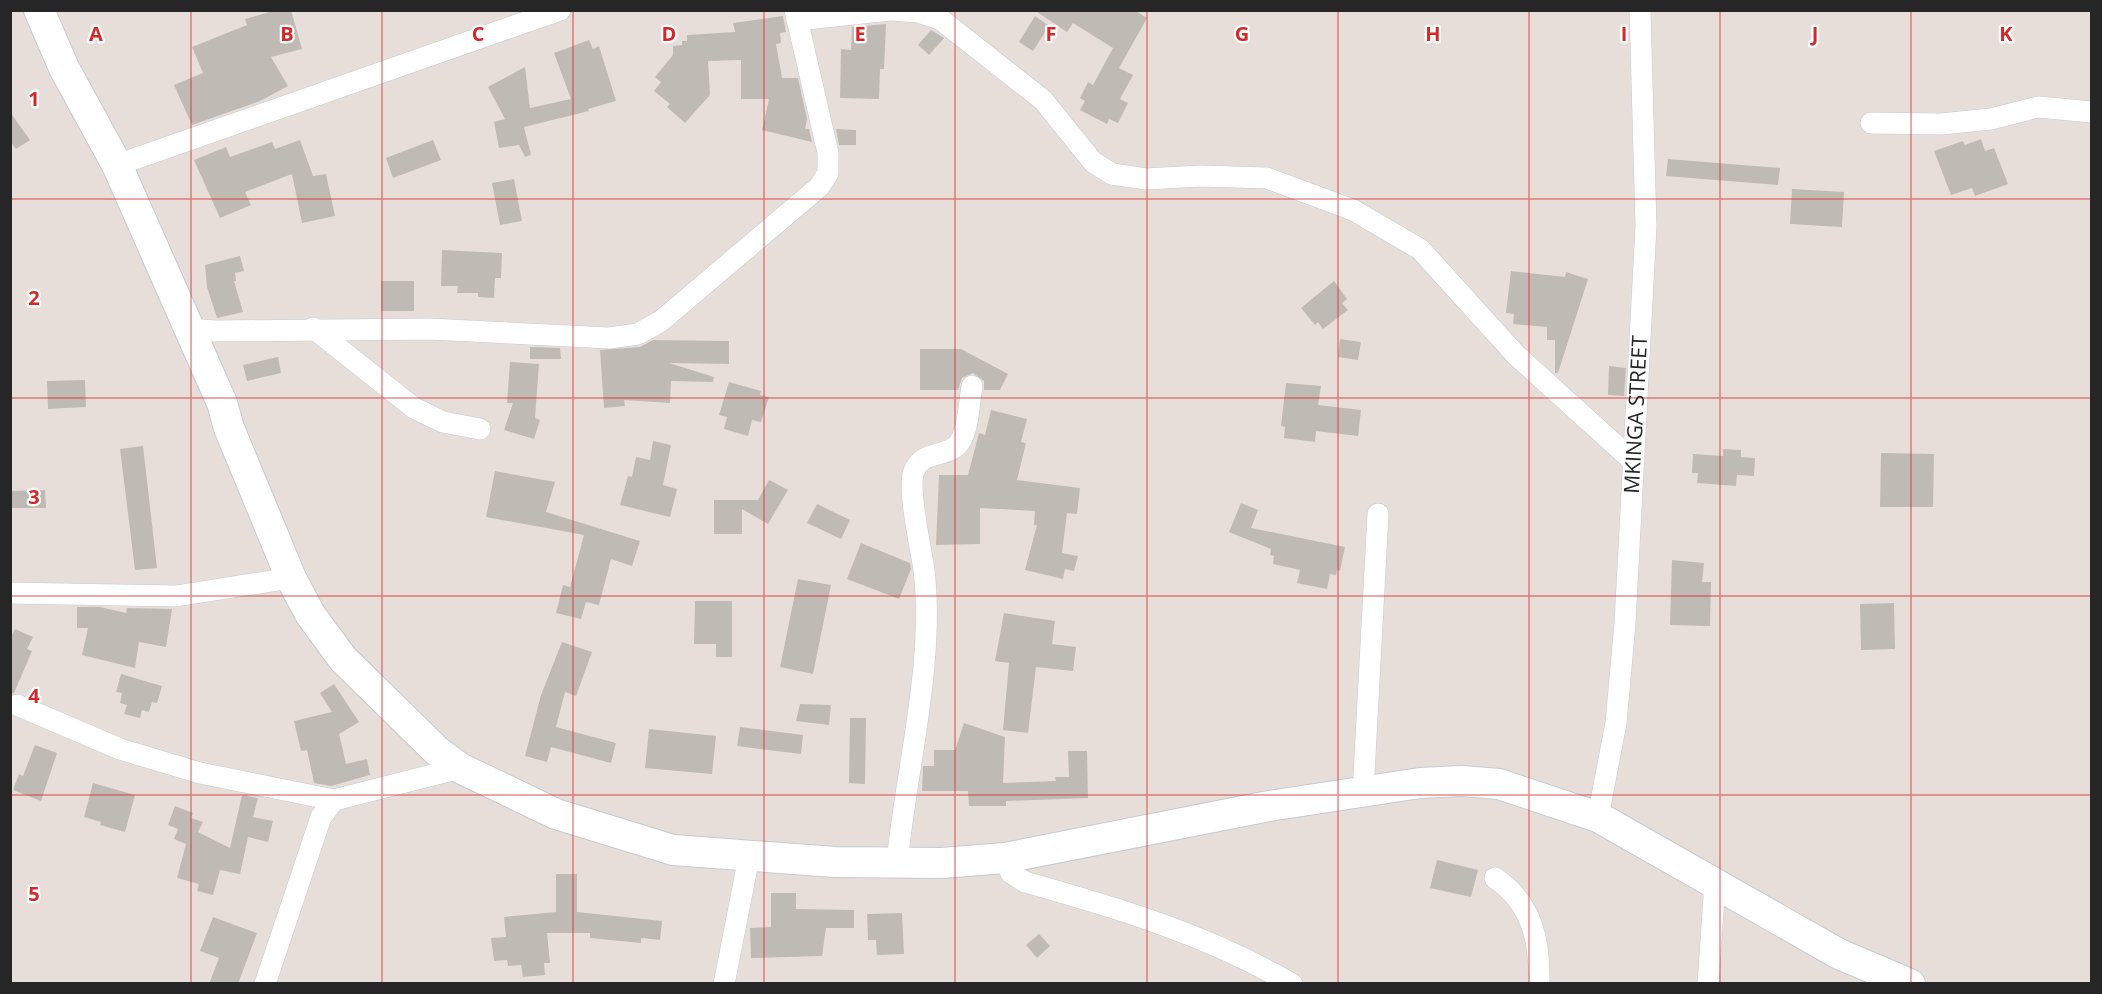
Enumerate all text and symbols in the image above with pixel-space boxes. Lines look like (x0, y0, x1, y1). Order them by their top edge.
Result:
text: A (89, 20, 103, 47)
text: B (280, 20, 294, 47)
text: C (472, 20, 485, 47)
text: D (662, 20, 676, 47)
text: E (854, 20, 866, 47)
text: F (1046, 20, 1056, 47)
text: G (1235, 20, 1249, 47)
text: H (1425, 20, 1441, 47)
text: I (1621, 20, 1627, 47)
text: J (1810, 20, 1818, 47)
text: K (1999, 20, 2013, 47)
text: 1 (28, 85, 40, 112)
text: 2 (28, 284, 40, 311)
street label: MKINGA STREET (1617, 334, 1653, 494)
text: 3 (28, 483, 40, 510)
text: 4 (28, 682, 40, 709)
text: 5 (28, 880, 40, 907)

